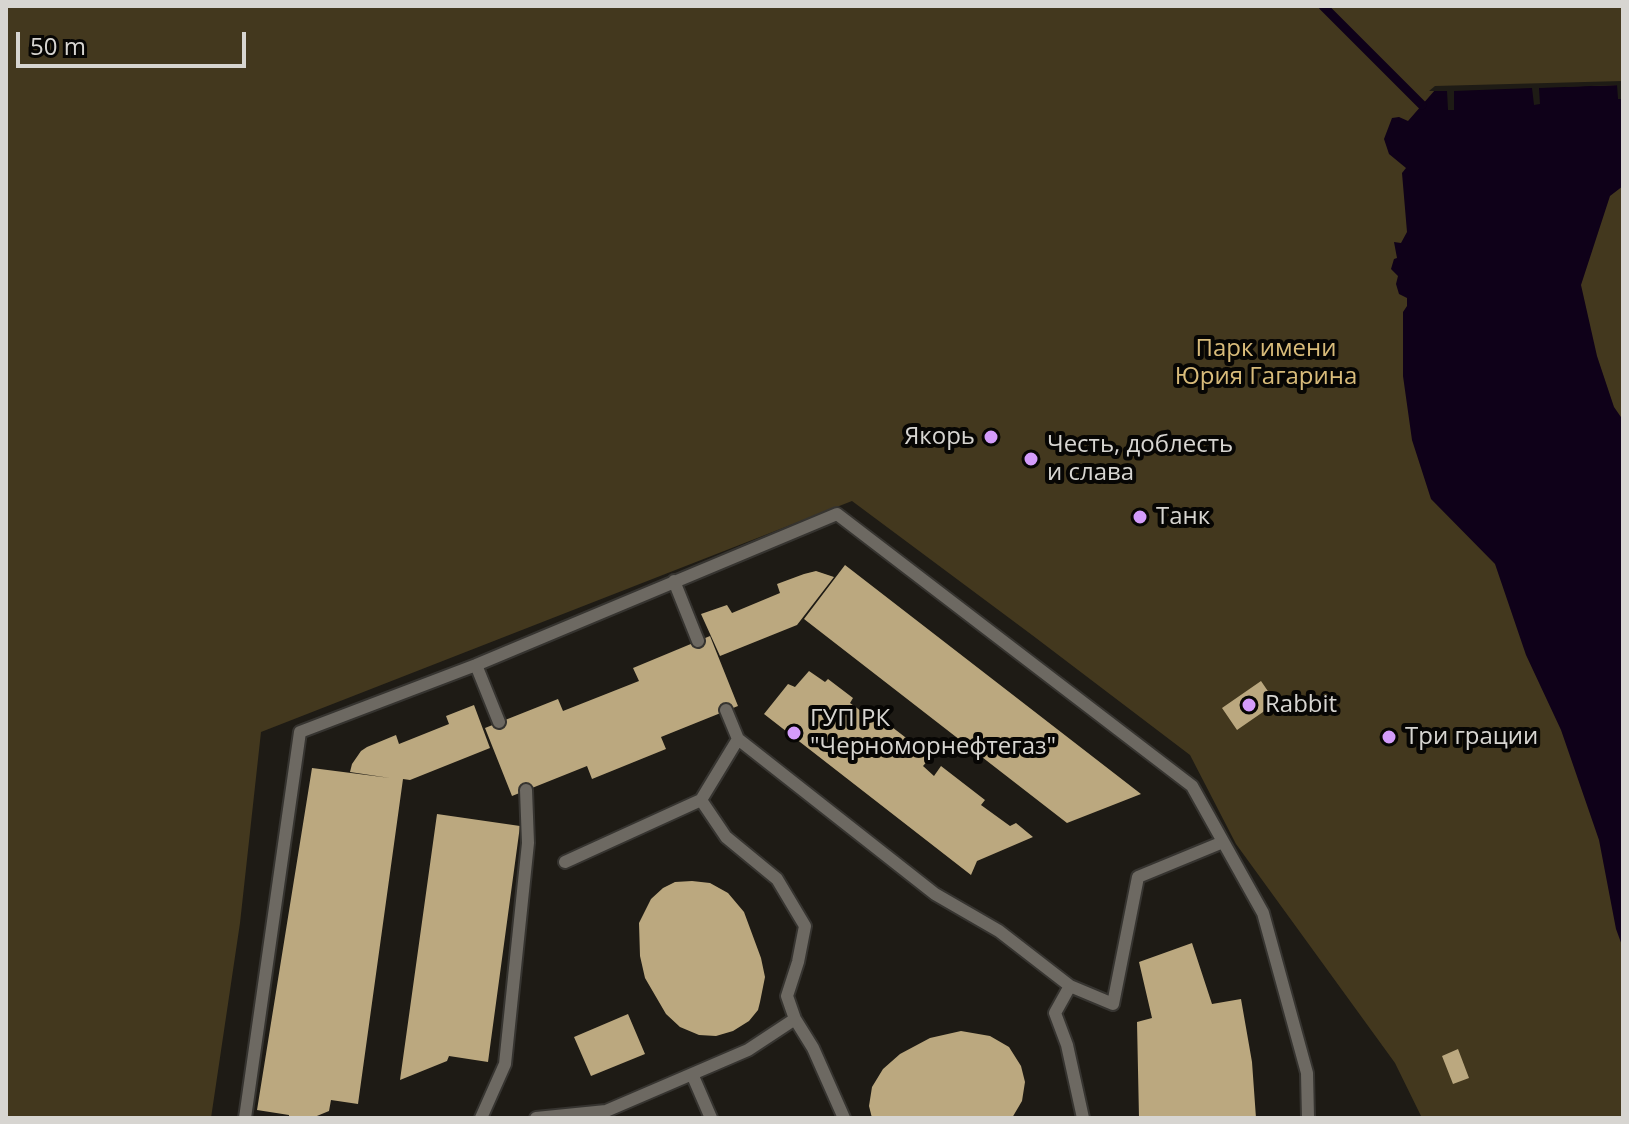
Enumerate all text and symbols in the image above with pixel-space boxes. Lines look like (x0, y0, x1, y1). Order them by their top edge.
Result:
scale bar (20, 16, 250, 66)
text: 50 m (30, 29, 86, 62)
park label: Парк имени Юрия Гагарина (1175, 335, 1357, 391)
place label: Якорь (904, 423, 975, 451)
marker: Якорь (982, 428, 1000, 446)
place label: Честь, доблесть и слава (1047, 431, 1233, 487)
marker: Честь, доблесть и слава (1022, 450, 1040, 468)
place label: Танк (1156, 503, 1210, 531)
marker: Танк (1131, 508, 1149, 526)
place label: Rabbit (1265, 691, 1337, 719)
marker: Rabbit (1240, 696, 1258, 714)
place label: ГУП РК "Черноморнефтегаз" (810, 705, 1056, 761)
place label: Три грации (1405, 723, 1538, 751)
marker: ГУП РК "Черноморнефтегаз" (785, 724, 803, 742)
marker: Три грации (1380, 728, 1398, 746)

